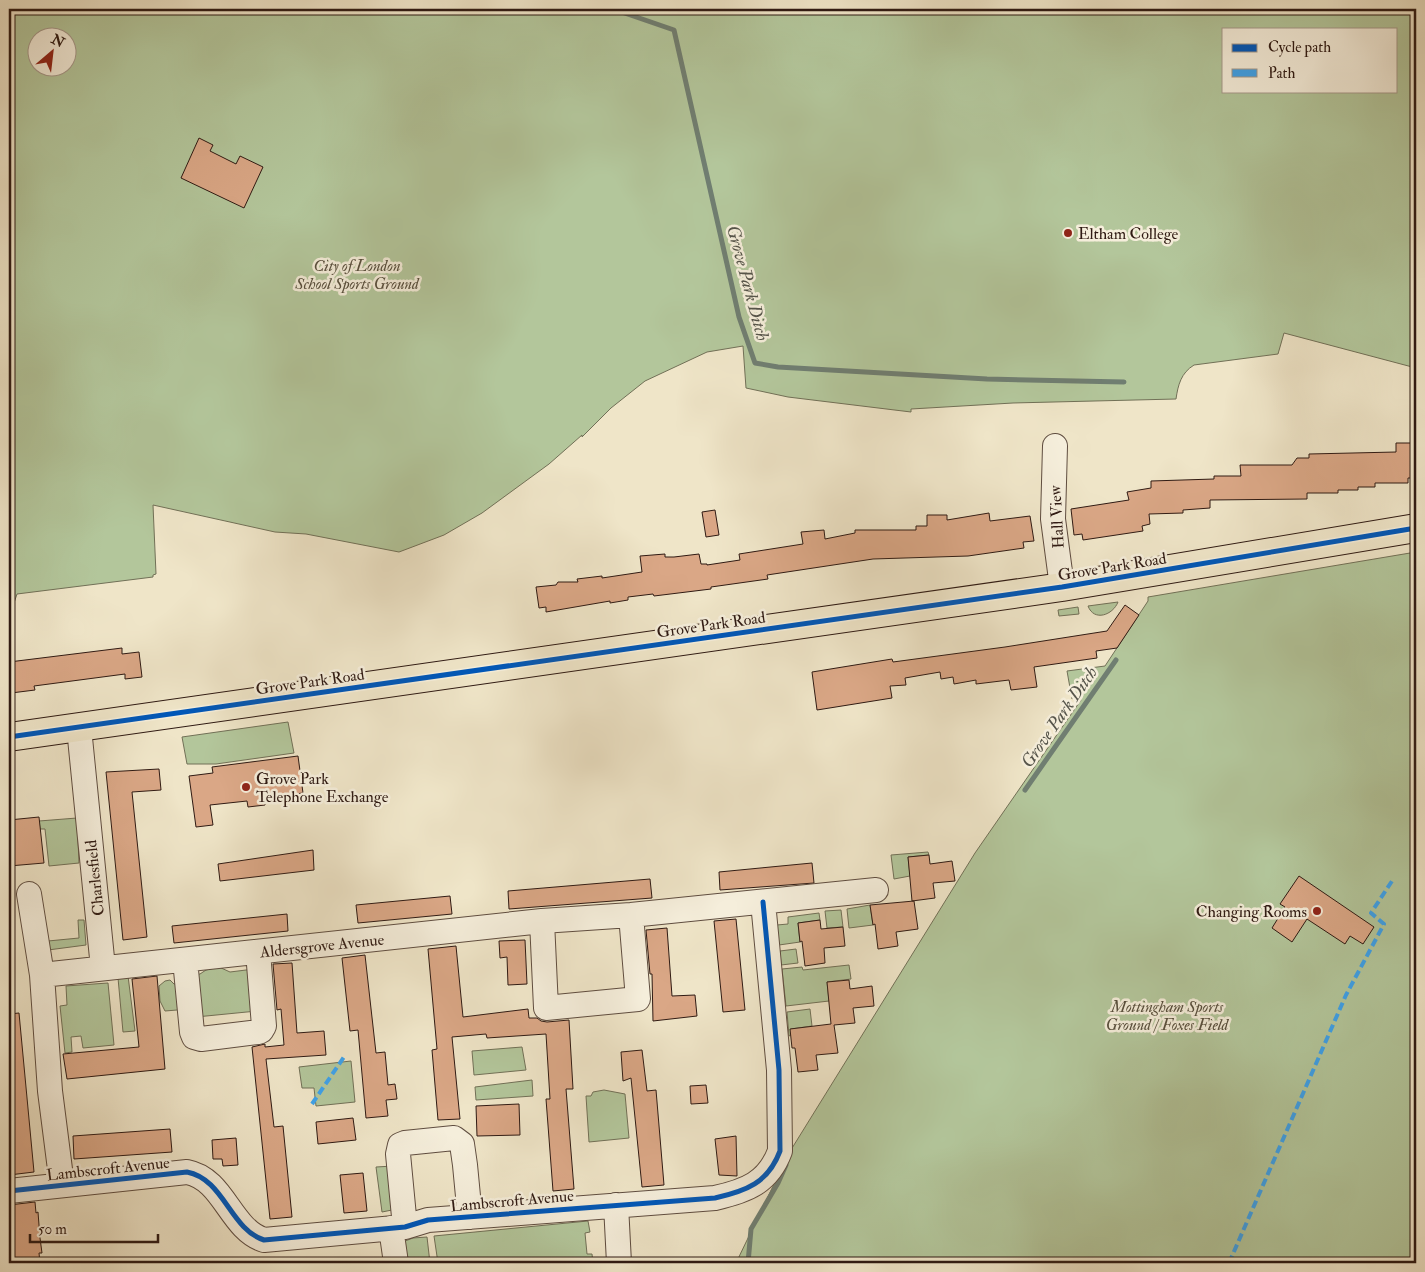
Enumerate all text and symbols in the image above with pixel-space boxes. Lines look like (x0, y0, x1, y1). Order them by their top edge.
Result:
north arrow (28, 28, 78, 78)
legend (1222, 28, 1398, 92)
text: N (47, 30, 68, 52)
text: Cycle path (1268, 38, 1331, 58)
text: Path (1268, 64, 1295, 83)
water label: Grove Park Ditch (721, 223, 774, 343)
place label: Eltham College (1078, 224, 1179, 244)
marker: Eltham College (1062, 227, 1074, 239)
park label: City of London School Sports Ground (294, 256, 420, 294)
street label: Hall View (1045, 484, 1069, 549)
street label: Grove Park Road (1056, 549, 1168, 585)
street label: Grove Park Road (655, 607, 767, 643)
water label: Grove Park Ditch (1016, 662, 1103, 772)
street label: Grove Park Road (254, 664, 366, 700)
place label: Grove Park Telephone Exchange (256, 769, 389, 808)
marker: Grove Park Telephone Exchange (240, 781, 252, 793)
street label: Charlesfield (81, 839, 109, 917)
place label: Changing Rooms (1196, 902, 1307, 922)
marker: Changing Rooms (1311, 905, 1323, 917)
street label: Aldersgrove Avenue (258, 929, 385, 963)
park label: Mottingham Sports Ground / Foxes Field (1106, 997, 1230, 1035)
street label: Lambscroft Avenue (45, 1153, 171, 1185)
street label: Lambscroft Avenue (449, 1186, 575, 1216)
scale bar (30, 1212, 158, 1244)
text: 50 m (38, 1220, 67, 1239)

